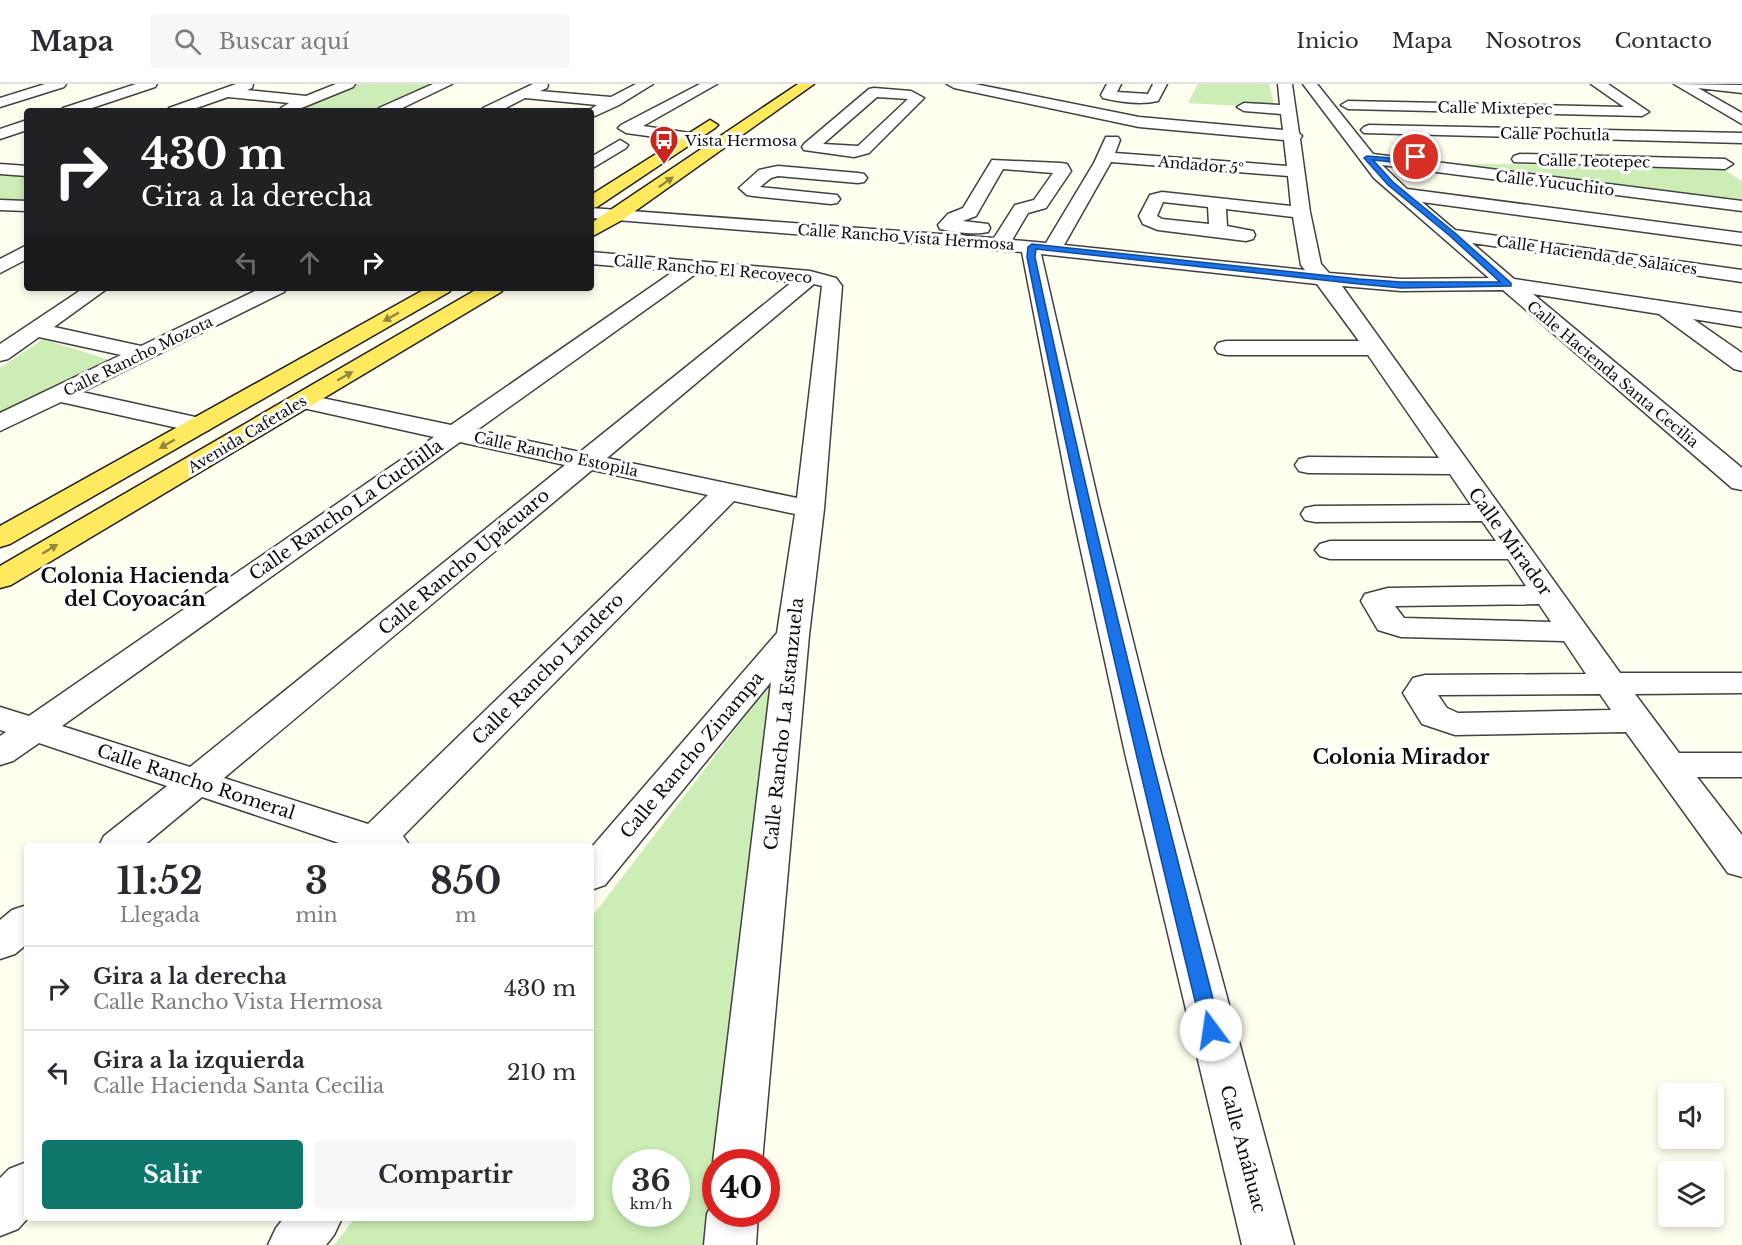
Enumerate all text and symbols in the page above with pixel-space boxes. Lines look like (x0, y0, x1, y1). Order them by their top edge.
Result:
search box (150, 14, 570, 68)
text: Mapa (30, 24, 114, 59)
icon: search (171, 25, 204, 58)
text: Buscar aquí (219, 28, 349, 55)
text: Inicio (1296, 28, 1359, 54)
text: Mapa (1392, 28, 1452, 54)
text: Nosotros (1485, 28, 1581, 54)
text: Contacto (1614, 28, 1712, 54)
street label: Calle Mixtepec (1437, 98, 1553, 118)
bus stop icon: Vista Hermosa (648, 124, 680, 166)
street label: Calle Pochutla (1500, 124, 1611, 144)
text: 430 m (141, 128, 285, 180)
place label: Vista Hermosa (684, 131, 798, 150)
pin (1390, 131, 1441, 182)
icon: right (42, 132, 120, 210)
icon: arrive (1399, 140, 1432, 173)
street label: Calle Teotepec (1538, 151, 1650, 171)
street label: Andador 5º (1157, 152, 1244, 178)
street label: Calle Yucuchito (1494, 166, 1616, 200)
one-way arrow (658, 177, 674, 188)
text: Gira a la derecha (141, 180, 372, 213)
street label: Calle Rancho Vista Hermosa (797, 220, 1016, 254)
street label: Calle Hacienda de Salaíces (1495, 231, 1699, 279)
icon: left (230, 246, 263, 279)
icon: ahead (293, 246, 326, 279)
icon: right (356, 246, 389, 279)
street label: Calle Rancho El Recoveco (613, 251, 813, 287)
street label: Calle Hacienda Santa Cecilia (1523, 297, 1703, 452)
street label: Calle Rancho Mozota (60, 311, 216, 400)
one-way arrow (382, 312, 399, 322)
one-way arrow (337, 370, 353, 381)
street label: Avenida Cafetales (183, 391, 310, 478)
street label: Calle Rancho Estopila (472, 427, 641, 481)
street label: Calle Rancho La Cuchilla (245, 435, 447, 585)
one-way arrow (158, 438, 175, 448)
street label: Calle Rancho Upácuaro (374, 484, 554, 640)
street label: Calle Mirador (1463, 484, 1557, 601)
one-way arrow (42, 544, 58, 555)
district label: Colonia Hacienda del Coyoacán (41, 564, 230, 611)
street label: Calle Rancho Landero (468, 589, 628, 749)
street label: Calle Rancho La Estanzuela (760, 597, 808, 851)
street label: Calle Rancho Zinampa (616, 667, 768, 843)
street label: Calle Rancho Romeral (94, 740, 298, 824)
district label: Colonia Mirador (1312, 745, 1490, 769)
text: 11:52 (116, 859, 203, 904)
text: 3 (305, 859, 328, 904)
text: 850 (430, 859, 501, 904)
text: Llegada (120, 903, 200, 927)
text: min (295, 903, 338, 927)
text: m (455, 903, 476, 927)
text: Gira a la derecha (93, 963, 287, 990)
icon: right (42, 972, 75, 1005)
text: 430 m (504, 975, 576, 1002)
text: Calle Rancho Vista Hermosa (93, 990, 383, 1014)
position arrow (1179, 998, 1243, 1062)
text: Gira a la izquierda (93, 1047, 305, 1074)
icon: left (42, 1056, 75, 1089)
text: 210 m (507, 1059, 576, 1086)
text: Calle Hacienda Santa Cecilia (93, 1074, 384, 1098)
street label: Calle Anáhuac (1215, 1083, 1271, 1216)
map controls (1658, 1083, 1724, 1227)
button: sound (1658, 1083, 1724, 1149)
button: Salir (42, 1140, 303, 1209)
button: Compartir (315, 1140, 576, 1209)
speed limit sign: 40 (702, 1149, 780, 1227)
button: layers (1658, 1161, 1724, 1227)
text: 36 (631, 1162, 671, 1199)
text: km/h (630, 1194, 672, 1213)

